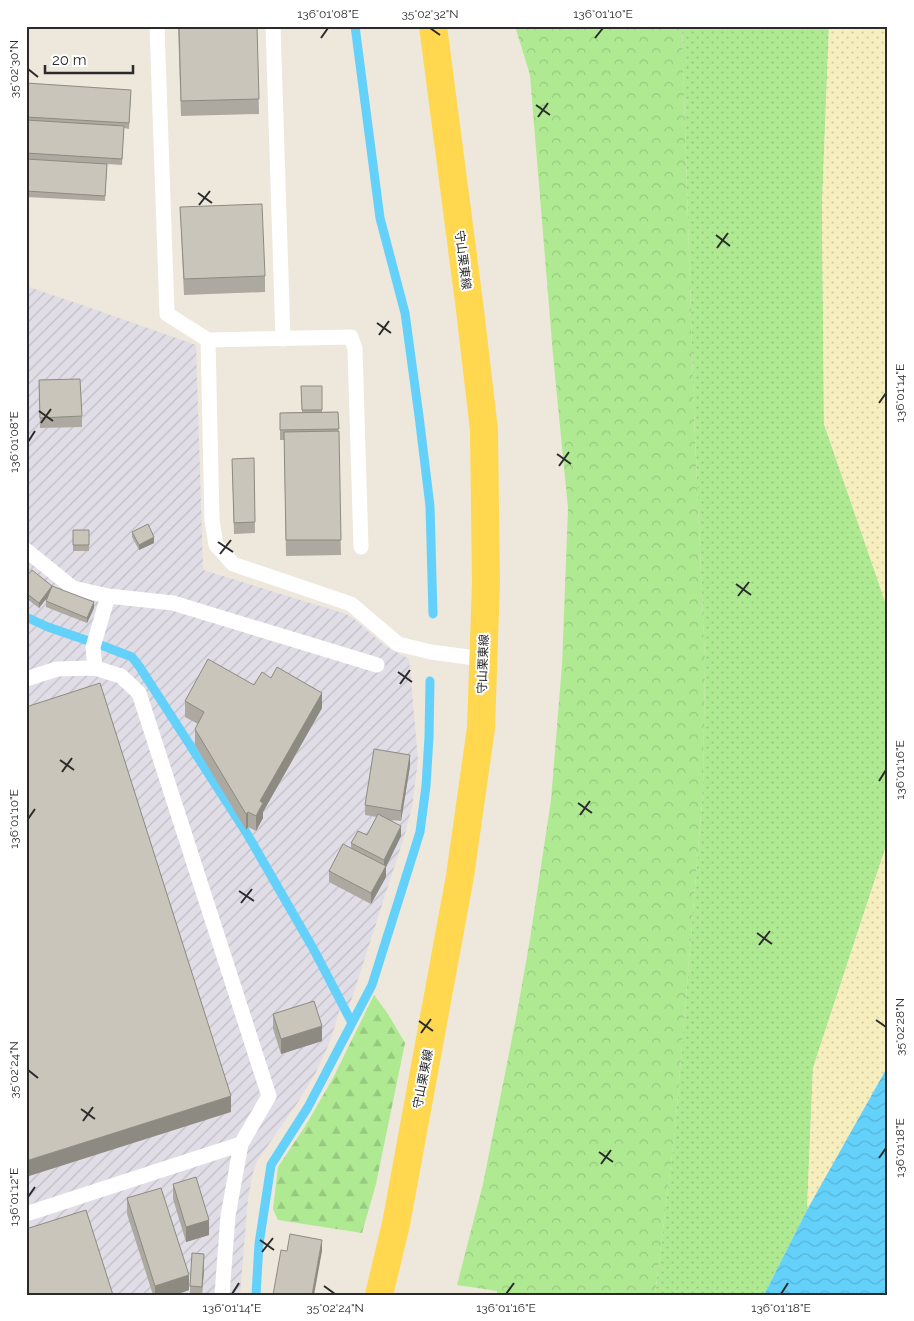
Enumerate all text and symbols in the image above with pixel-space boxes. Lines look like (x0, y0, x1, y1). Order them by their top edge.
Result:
text: 136°01'08"E (297, 7, 359, 21)
text: 35°02'32"N (401, 7, 459, 21)
text: 136°01'10"E (573, 7, 633, 21)
text: 35°02'30"N (7, 40, 21, 98)
scale bar (45, 42, 132, 74)
text: 20 m (52, 51, 87, 69)
street label: 守山栗東線 (452, 229, 474, 291)
text: 136°01'14"E (893, 364, 907, 422)
text: 136°01'08"E (7, 411, 21, 473)
street label: 守山栗東線 (475, 634, 491, 694)
text: 136°01'16"E (893, 740, 907, 800)
text: 136°01'10"E (7, 789, 21, 849)
text: 35°02'28"N (893, 998, 907, 1056)
text: 35°02'24"N (7, 1041, 21, 1099)
street label: 守山栗東線 (410, 1048, 436, 1110)
text: 136°01'18"E (893, 1118, 907, 1178)
text: 136°01'12"E (7, 1168, 21, 1226)
text: 136°01'14"E (203, 1301, 261, 1315)
text: 35°02'24"N (306, 1301, 364, 1315)
text: 136°01'16"E (476, 1301, 536, 1315)
text: 136°01'18"E (751, 1301, 811, 1315)

